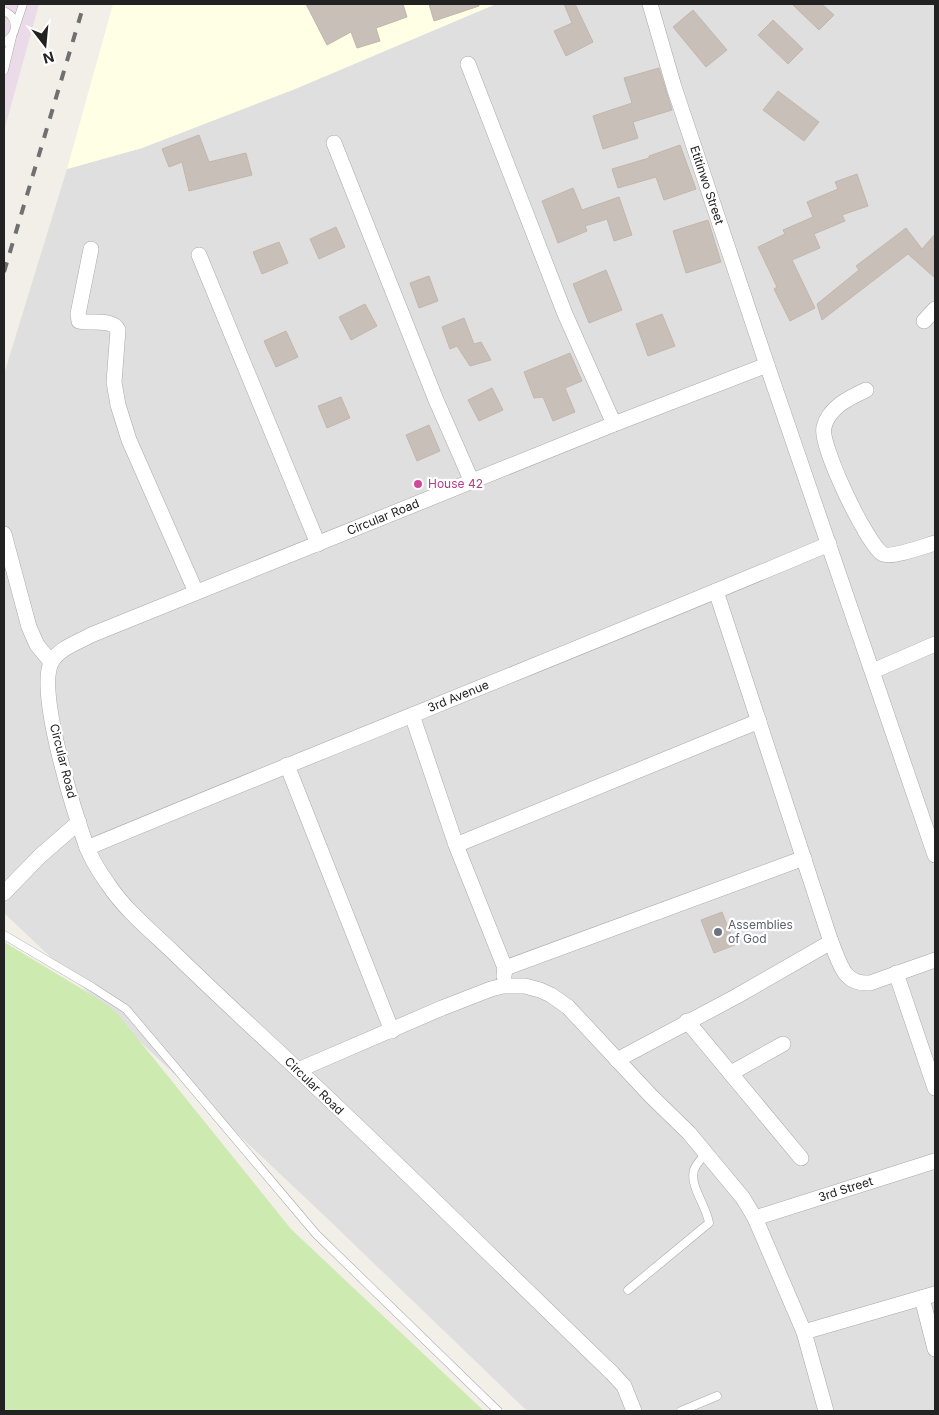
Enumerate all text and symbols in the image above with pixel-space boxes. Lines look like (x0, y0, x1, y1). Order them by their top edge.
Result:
north arrow (20, 20, 70, 70)
text: N (41, 48, 56, 68)
street label: Etitinwo Street (687, 144, 727, 226)
place label: House 42 (428, 476, 483, 491)
marker: House 42 (412, 478, 424, 490)
street label: Circular Road (345, 495, 421, 538)
street label: 3rd Avenue (425, 677, 491, 715)
street label: Circular Road (47, 722, 80, 800)
place label: Assemblies of God (728, 917, 793, 946)
marker: Assemblies of God (712, 926, 724, 938)
street label: Circular Road (282, 1054, 347, 1118)
street label: 3rd Street (816, 1173, 875, 1205)

